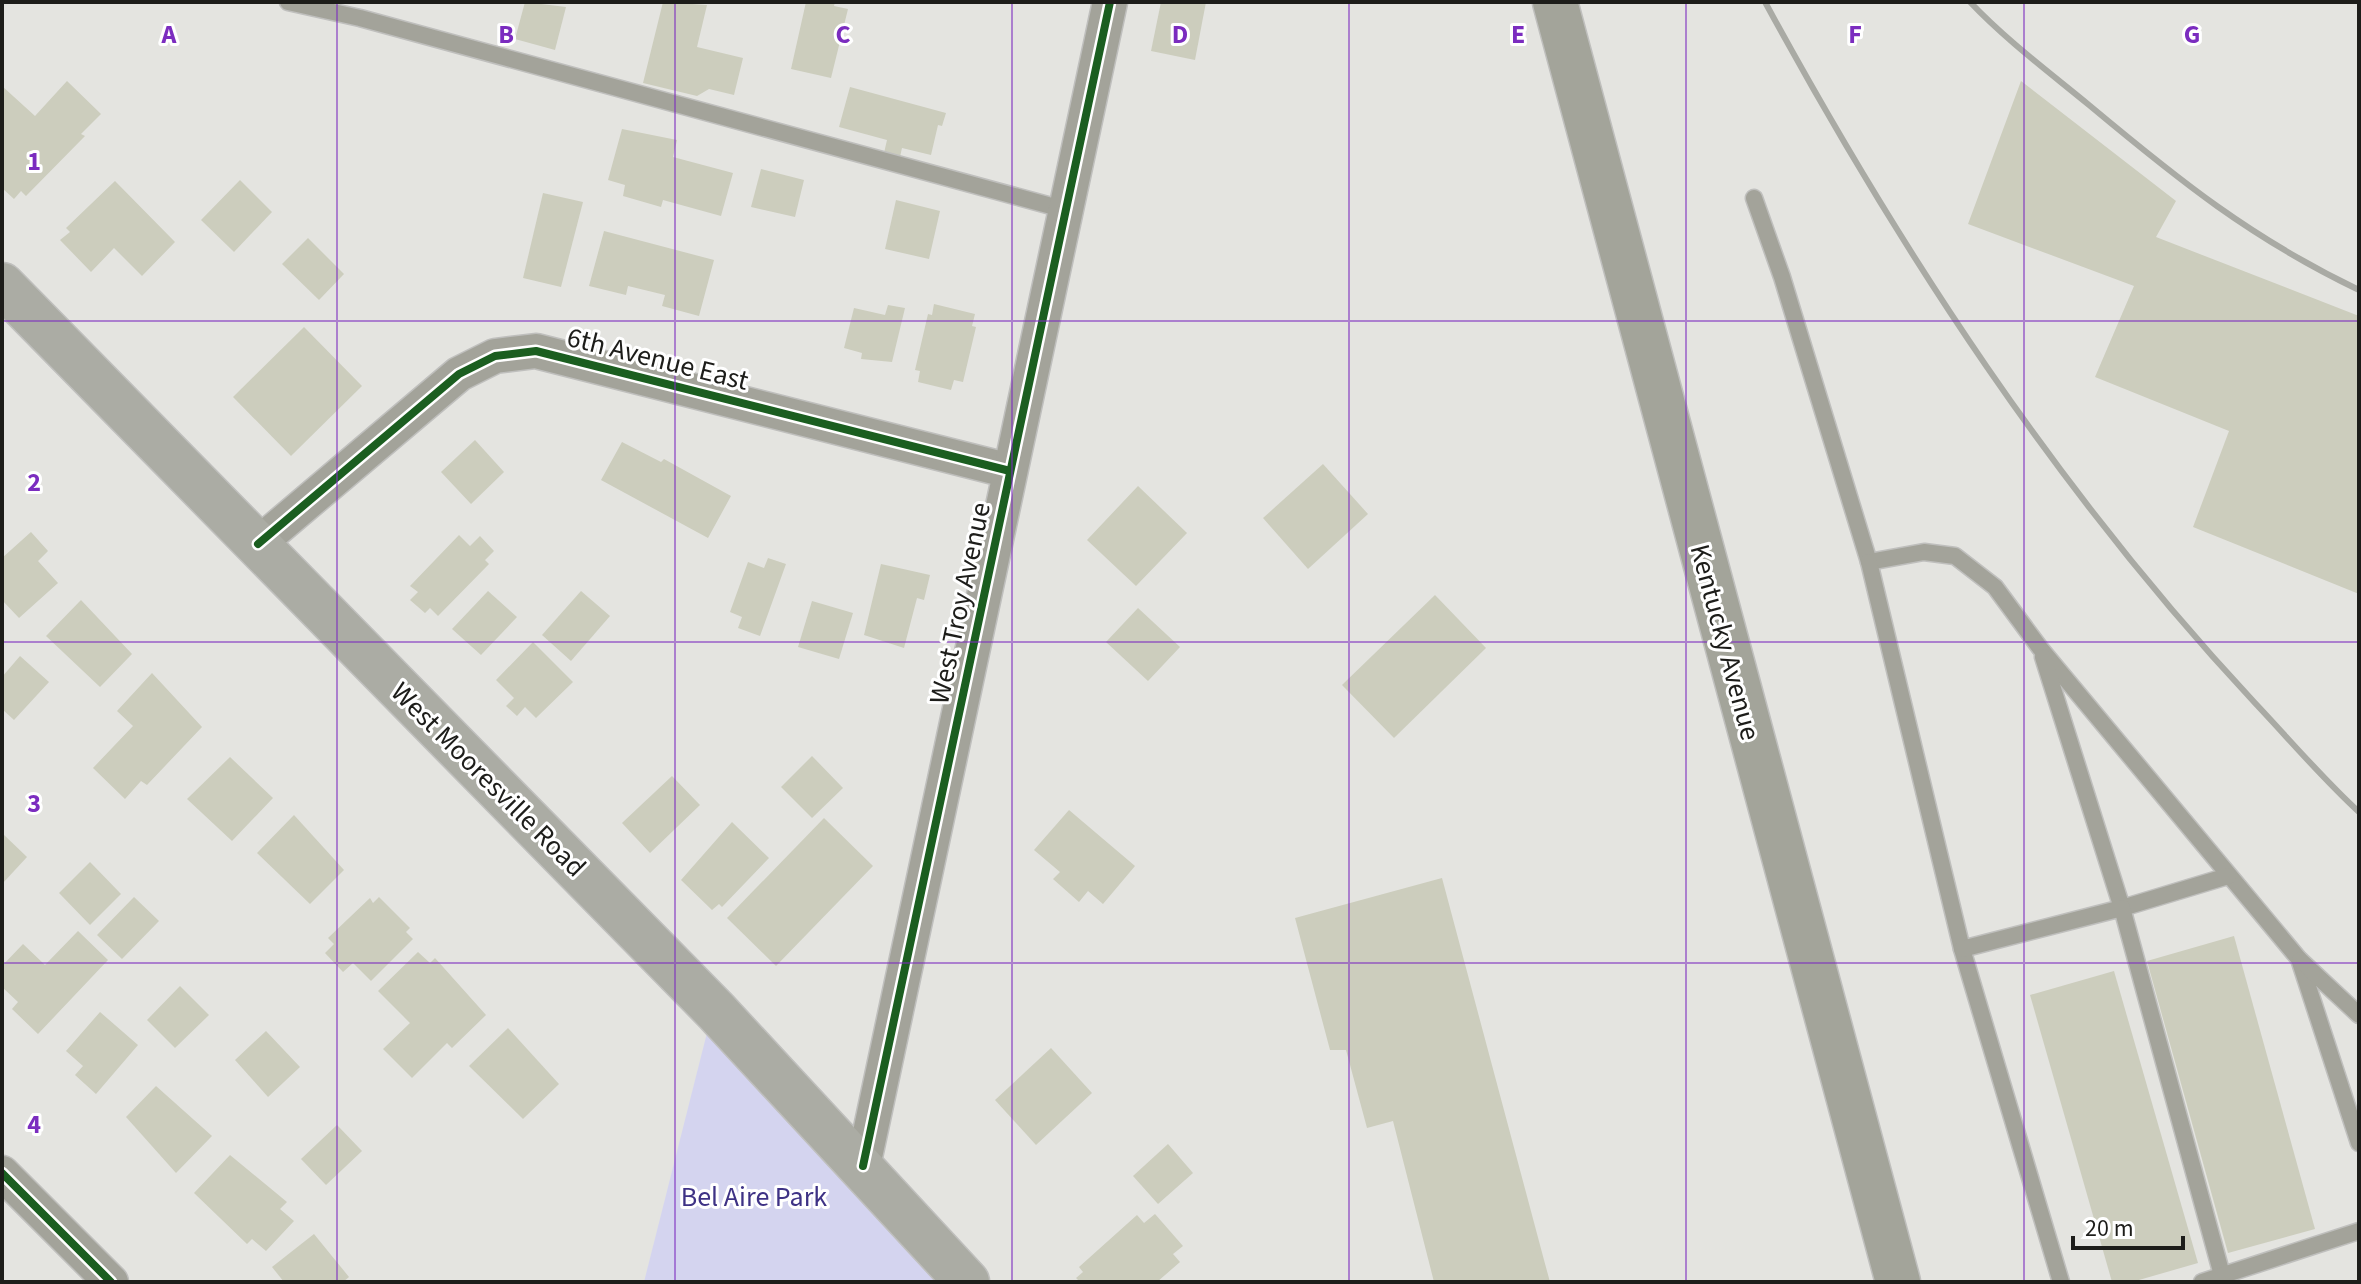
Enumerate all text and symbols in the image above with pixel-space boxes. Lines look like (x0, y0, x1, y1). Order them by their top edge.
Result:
text: A (161, 16, 178, 53)
text: B (498, 16, 514, 53)
text: C (835, 16, 851, 53)
text: D (1172, 16, 1188, 53)
text: E (1511, 16, 1525, 53)
text: F (1848, 16, 1862, 53)
text: G (2184, 16, 2200, 53)
text: 1 (27, 143, 41, 180)
street label: 6th Avenue East (563, 317, 753, 401)
text: 2 (27, 464, 41, 501)
street label: West Troy Avenue (919, 499, 1001, 708)
street label: Kentucky Avenue (1680, 540, 1770, 745)
street label: West Mooresville Road (382, 673, 595, 886)
text: 3 (27, 785, 41, 822)
text: 4 (27, 1106, 41, 1143)
park label: Bel Aire Park (681, 1177, 827, 1217)
scale bar (2073, 1200, 2183, 1250)
text: 20 m (2085, 1211, 2134, 1246)

